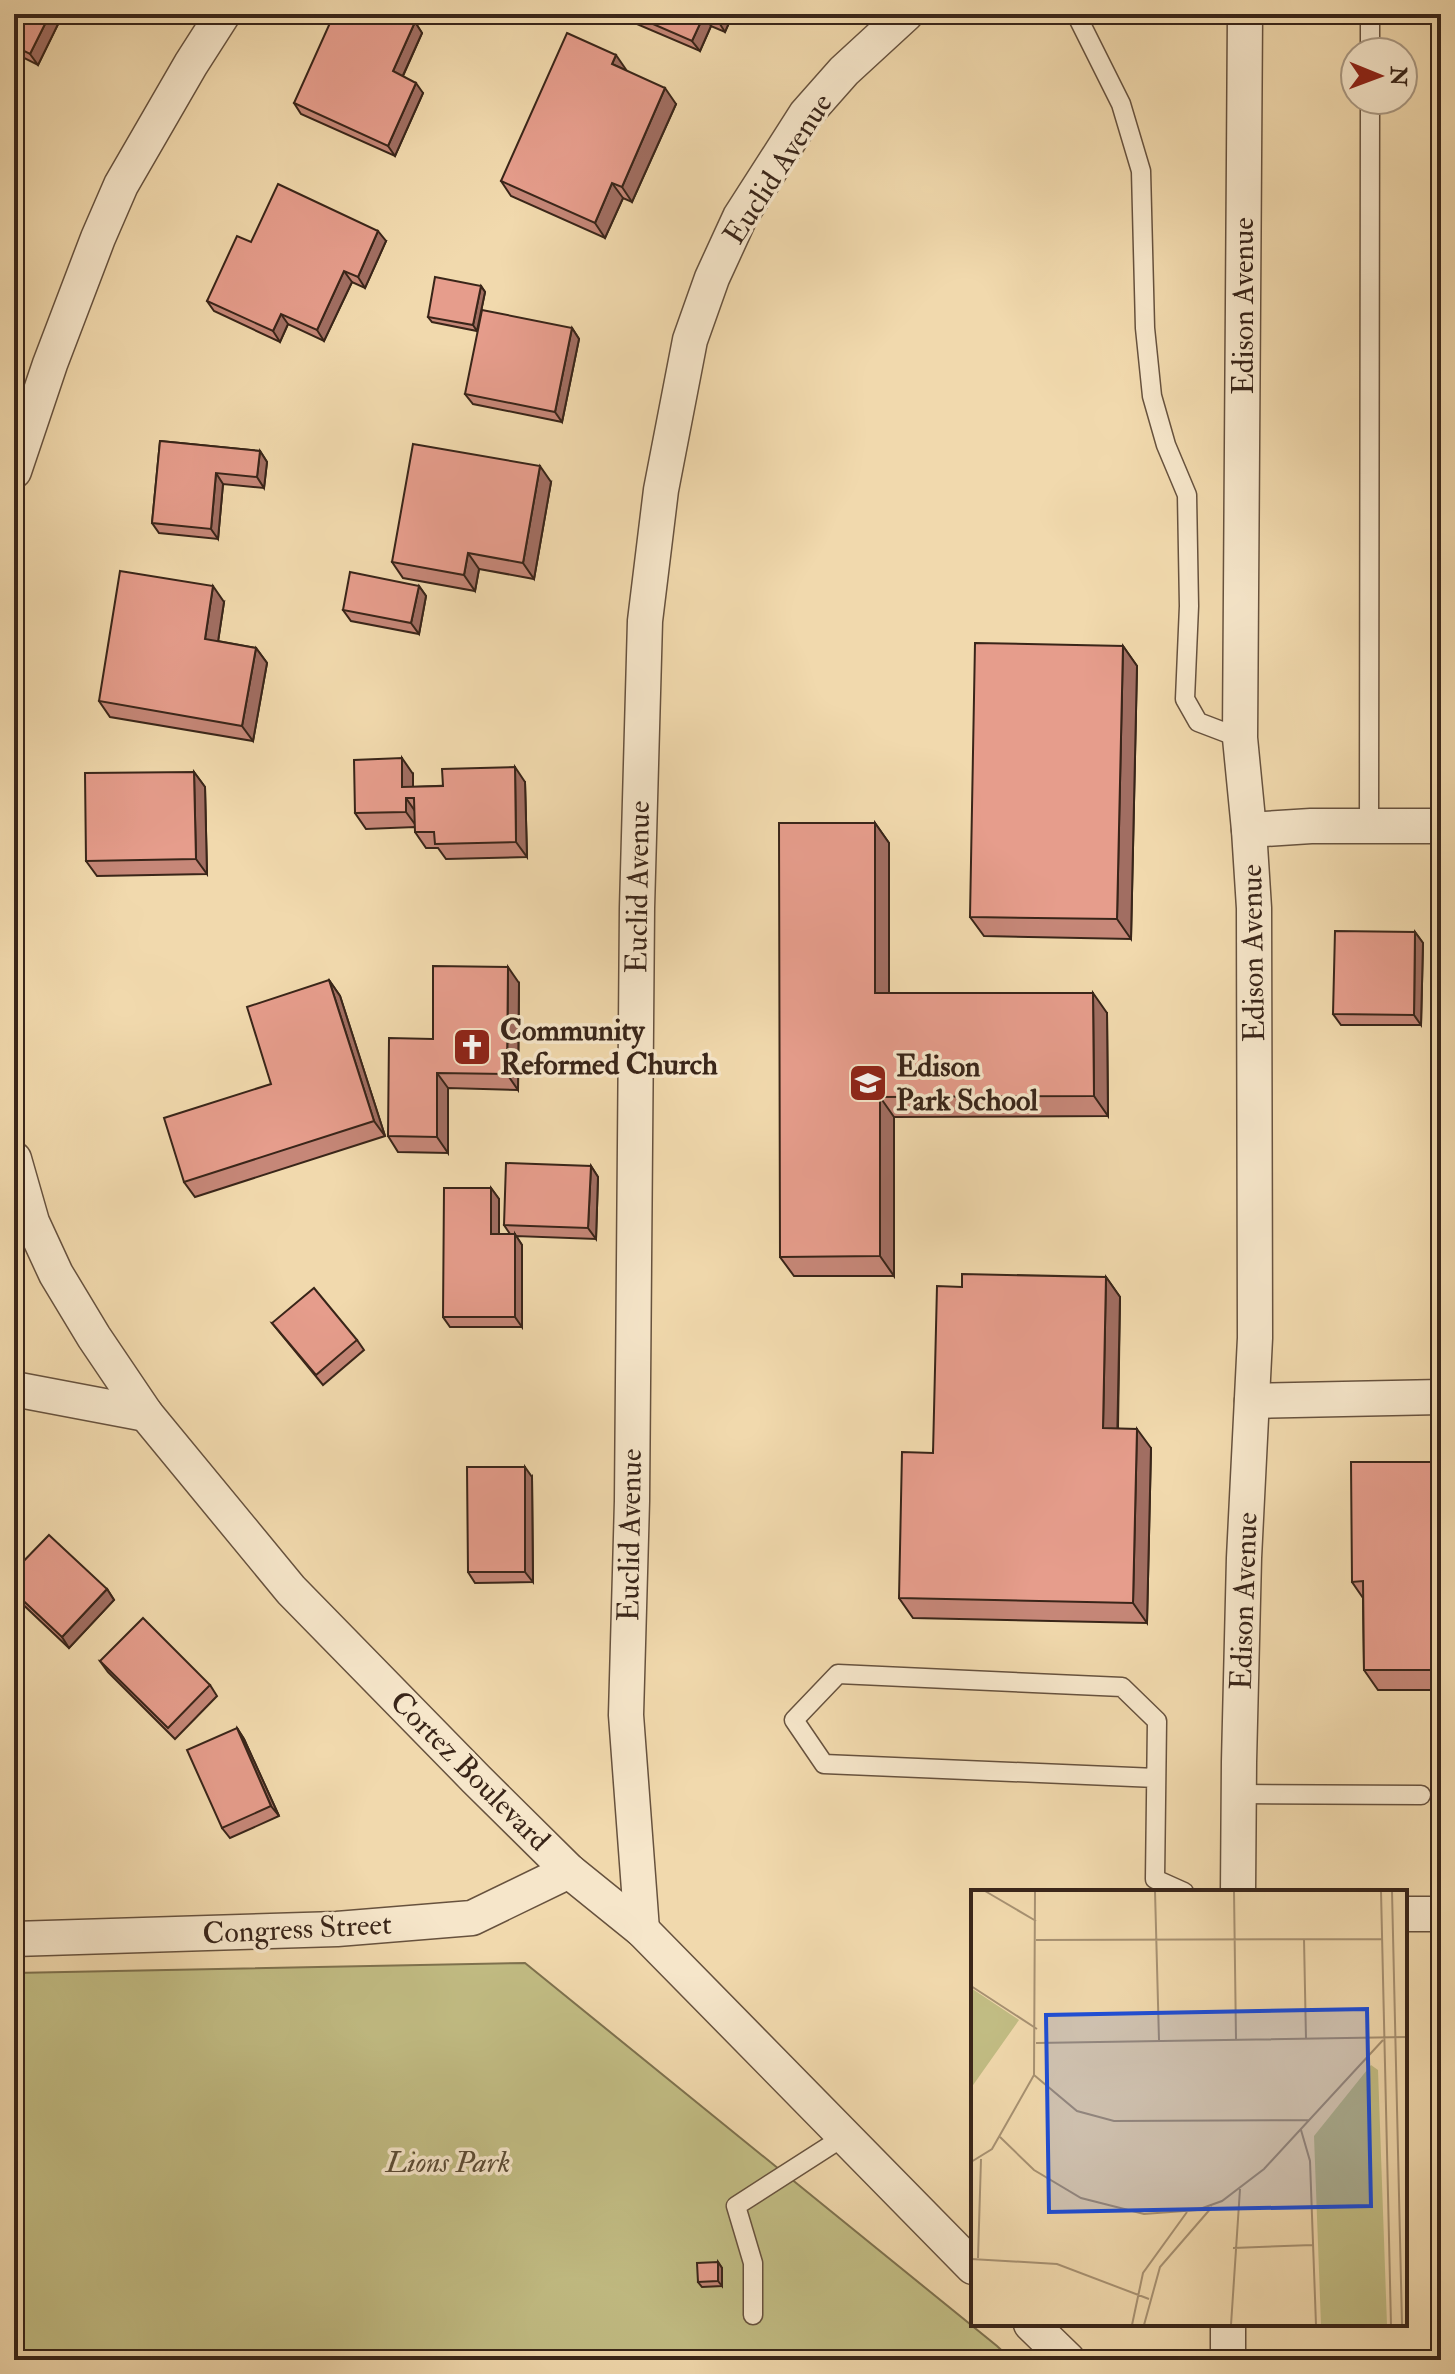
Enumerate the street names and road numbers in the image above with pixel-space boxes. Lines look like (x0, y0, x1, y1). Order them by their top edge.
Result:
street label: Euclid Avenue (715, 87, 841, 251)
street label: Edison Avenue (1225, 217, 1262, 395)
street label: Euclid Avenue (618, 800, 658, 974)
street label: Edison Avenue (1233, 864, 1273, 1042)
street label: Euclid Avenue (610, 1448, 650, 1622)
street label: Edison Avenue (1222, 1512, 1266, 1690)
street label: Cortez Boulevard (382, 1683, 558, 1859)
street label: Congress Street (201, 1906, 393, 1952)

